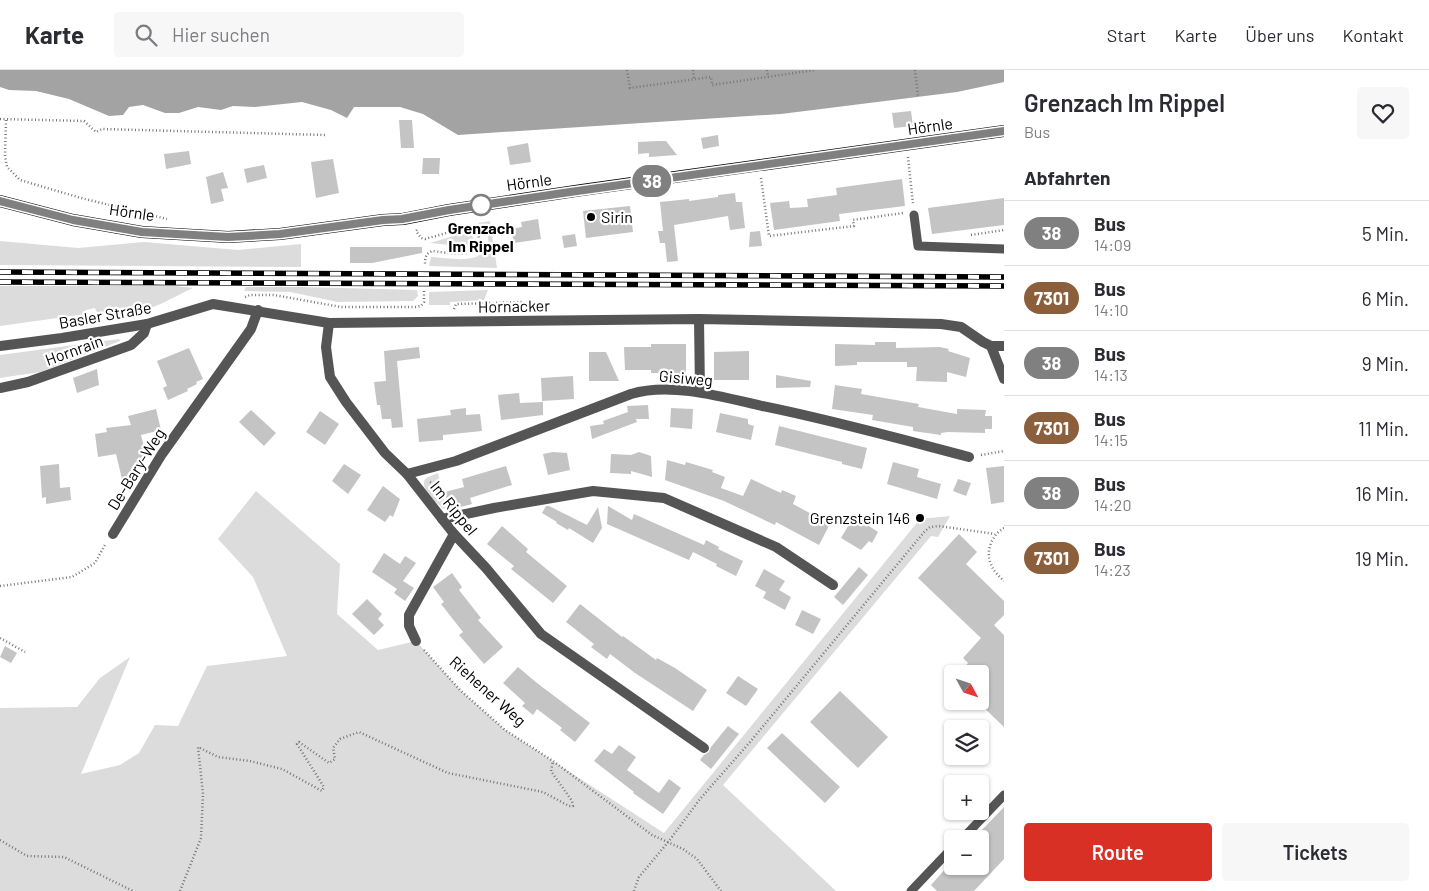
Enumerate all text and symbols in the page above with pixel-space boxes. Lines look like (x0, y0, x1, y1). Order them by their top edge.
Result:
search box (114, 12, 464, 57)
text: Karte (25, 20, 84, 49)
icon: search (132, 21, 160, 49)
text: Hier suchen (172, 23, 270, 46)
text: Start (1107, 24, 1146, 46)
text: Karte (1174, 24, 1217, 46)
text: Über uns (1245, 24, 1314, 46)
text: Kontakt (1342, 24, 1404, 46)
button: heart (1357, 87, 1409, 139)
text: Grenzach Im Rippel (1024, 88, 1225, 117)
street label: Hörnle (906, 113, 954, 138)
text: Bus (1024, 122, 1050, 141)
line badge: 38 (630, 165, 674, 197)
text: Abfahrten (1024, 166, 1110, 189)
street label: Hörnle (505, 169, 553, 194)
text: 38 (642, 170, 662, 192)
marker: Grenzach Im Rippel (470, 194, 492, 216)
street label: Hörnle (108, 199, 156, 224)
place label: Sirin (601, 207, 633, 226)
marker: Sirin (585, 211, 597, 223)
text: Bus (1094, 212, 1126, 235)
place label: Grenzach Im Rippel (448, 218, 514, 255)
text: 38 (1042, 222, 1061, 244)
text: 5 Min. (1362, 222, 1409, 245)
text: 14:09 (1094, 235, 1131, 254)
text: Bus (1094, 277, 1126, 300)
text: 7301 (1034, 287, 1069, 309)
text: 6 Min. (1362, 287, 1409, 310)
street label: Hornacker (478, 295, 550, 316)
street label: Basler Straße (57, 297, 153, 332)
text: 14:10 (1094, 300, 1129, 319)
street label: Hornrain (42, 330, 105, 369)
text: Bus (1094, 342, 1126, 365)
text: 38 (1042, 352, 1061, 374)
text: 9 Min. (1362, 352, 1409, 375)
text: 14:13 (1094, 365, 1128, 384)
street label: Gisiweg (658, 366, 714, 389)
text: Bus (1094, 407, 1126, 430)
text: 7301 (1034, 417, 1069, 439)
text: 11 Min. (1358, 417, 1409, 440)
street label: De-Bary-Weg (103, 424, 168, 513)
text: 14:15 (1094, 430, 1128, 449)
text: Bus (1094, 472, 1126, 495)
street label: Im Rippel (427, 477, 482, 539)
text: 38 (1042, 482, 1061, 504)
text: 16 Min. (1355, 482, 1409, 505)
text: 14:20 (1094, 495, 1131, 514)
place label: Grenzstein 146 (810, 508, 910, 527)
marker: Grenzstein 146 (914, 512, 926, 524)
text: Bus (1094, 537, 1126, 560)
text: 7301 (1034, 547, 1069, 569)
text: 19 Min. (1355, 547, 1409, 570)
text: 14:23 (1094, 560, 1131, 579)
street label: Riehener Weg (446, 651, 530, 730)
north arrow (944, 665, 989, 710)
map controls (944, 665, 989, 875)
button: layers (944, 720, 989, 765)
button: + (944, 775, 989, 820)
button: Route (1024, 823, 1212, 881)
button: Tickets (1222, 823, 1409, 881)
button: − (944, 830, 989, 875)

